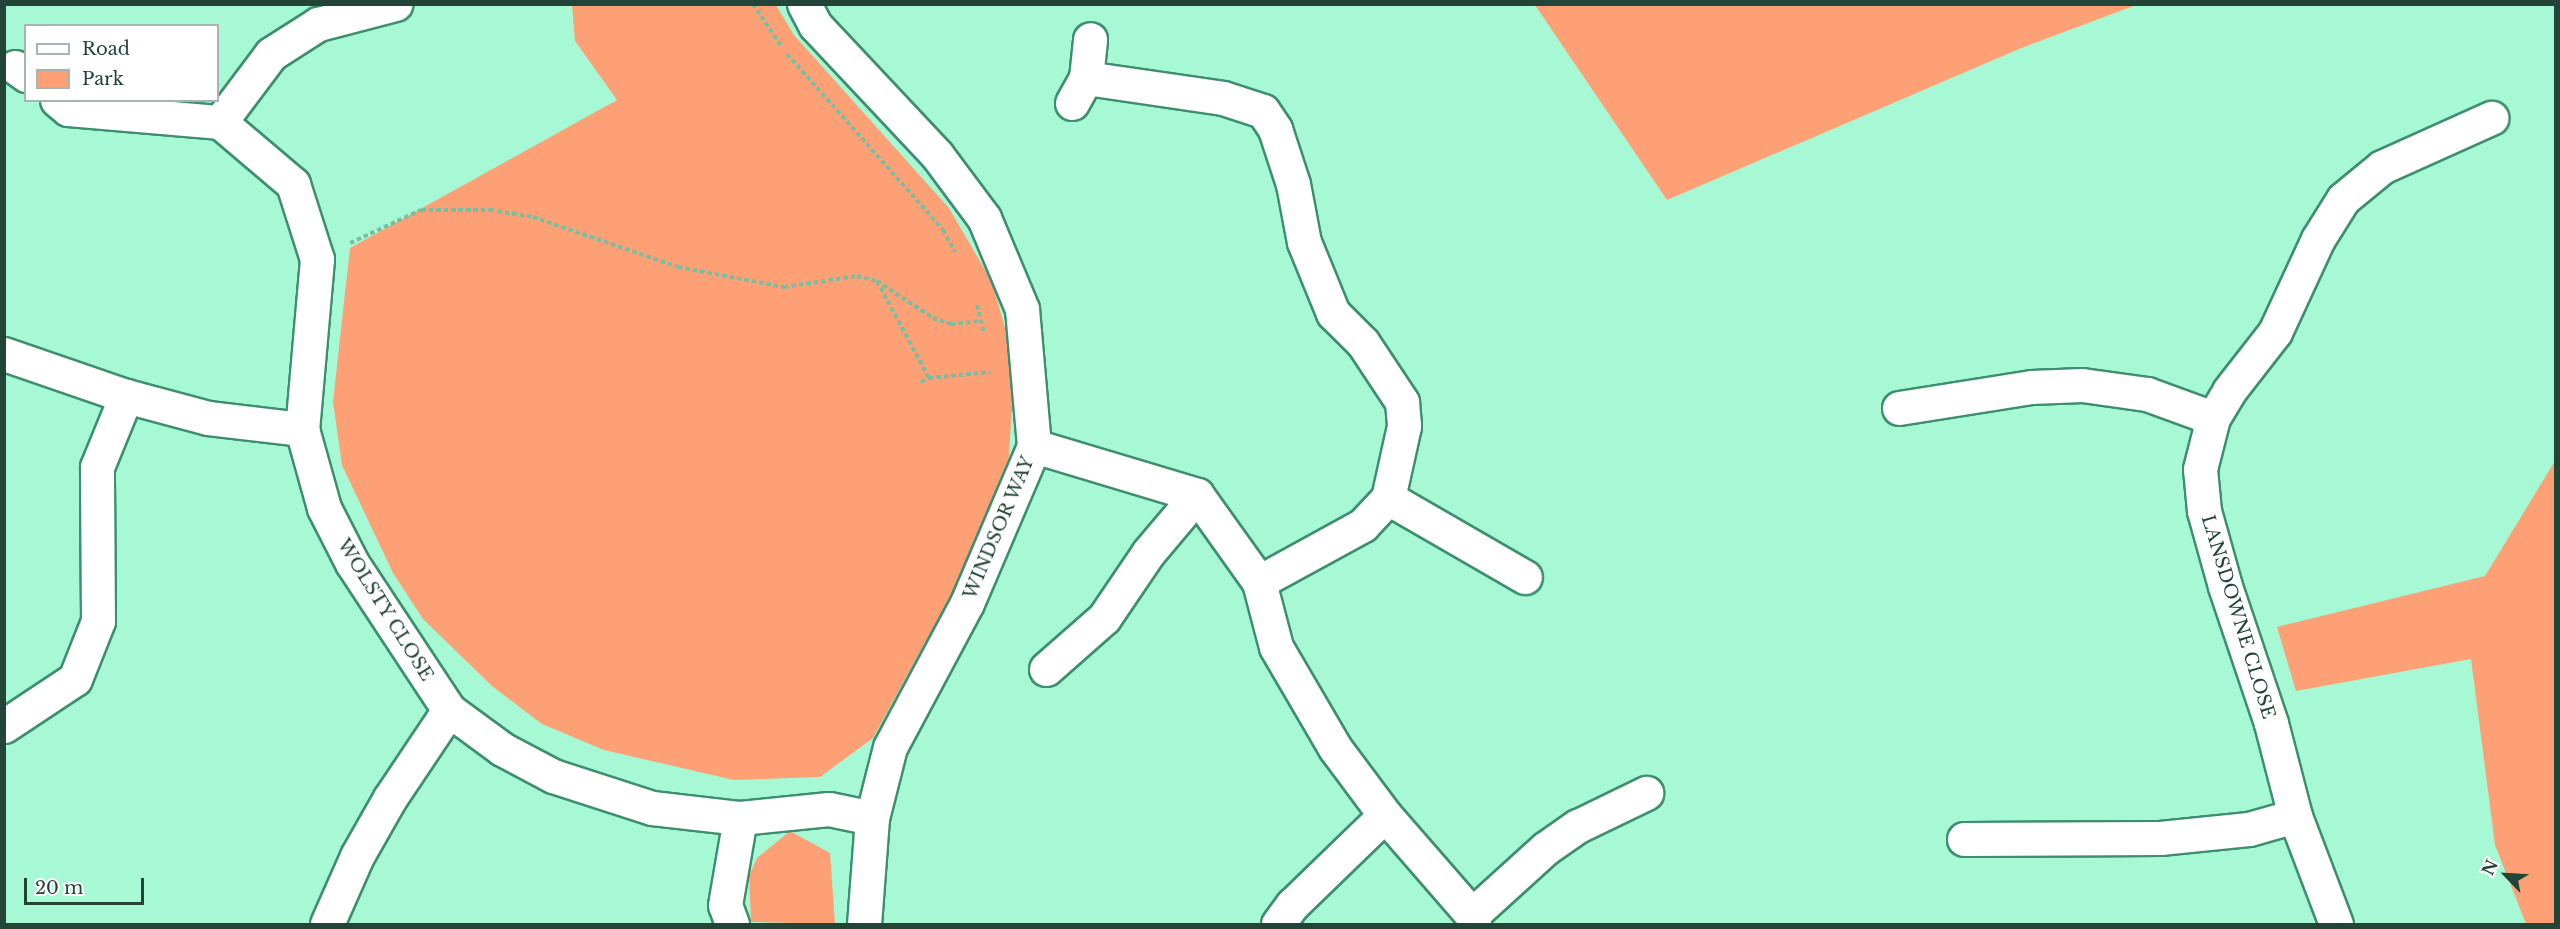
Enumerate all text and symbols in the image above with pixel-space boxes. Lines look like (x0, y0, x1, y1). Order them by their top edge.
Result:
legend (24, 24, 219, 102)
text: Road (82, 38, 130, 60)
text: Park (82, 68, 124, 90)
street label: WINDSOR WAY (959, 453, 1039, 603)
street label: LANSDOWNE CLOSE (2197, 513, 2279, 721)
street label: WOLSTY CLOSE (332, 535, 438, 685)
north arrow (2476, 845, 2536, 905)
text: N (2477, 856, 2502, 878)
scale bar (27, 866, 147, 904)
text: 20 m (35, 877, 83, 899)

